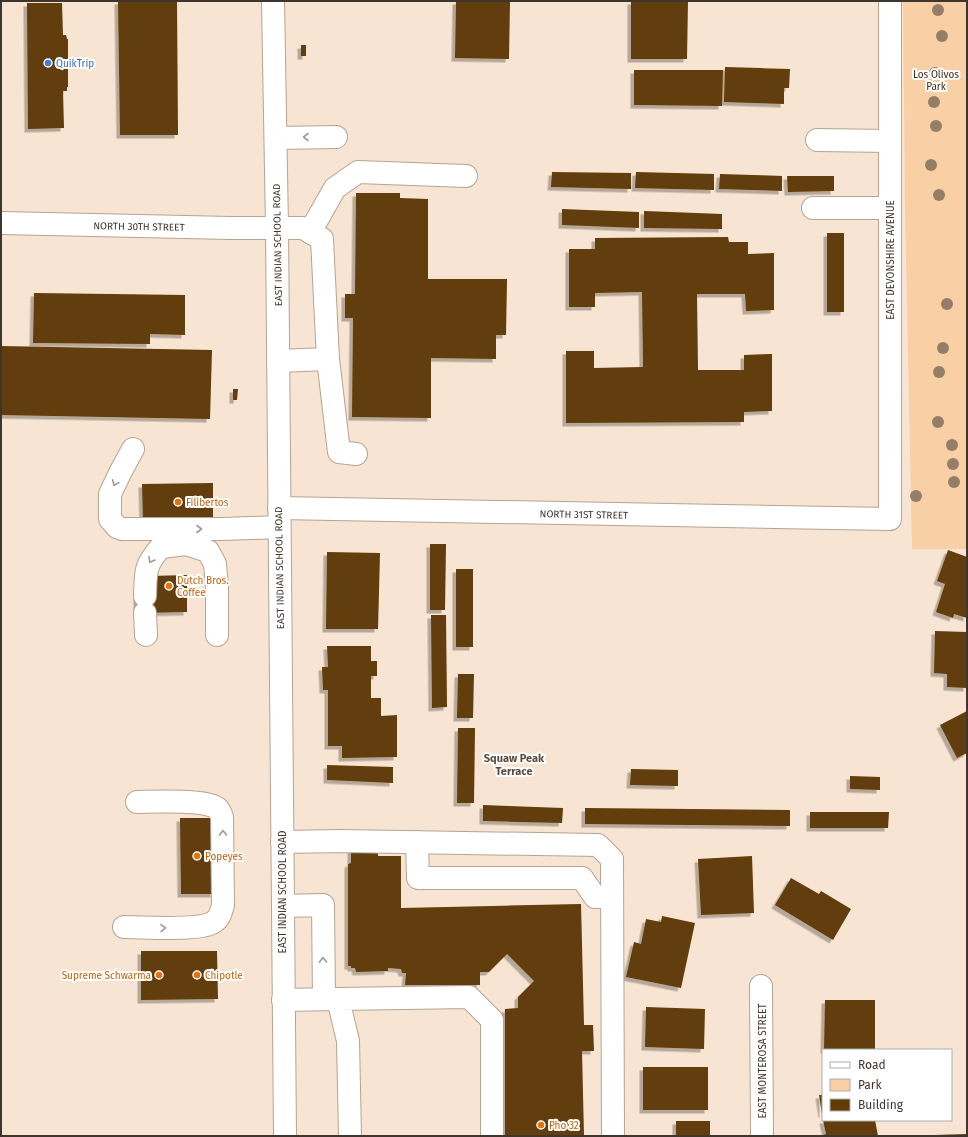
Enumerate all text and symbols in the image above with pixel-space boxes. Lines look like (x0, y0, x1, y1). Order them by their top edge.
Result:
marker: QuikTrip (43, 58, 53, 68)
place label: QuikTrip (56, 58, 94, 70)
park label: Los Olivos Park (913, 69, 959, 93)
one-way arrow (303, 133, 309, 141)
street label: EAST INDIAN SCHOOL ROAD (271, 183, 285, 306)
street label: EAST DEVONSHIRE AVENUE (885, 200, 897, 320)
street label: NORTH 30TH STREET (93, 220, 186, 234)
one-way arrow (112, 479, 120, 487)
marker: Filibertos (173, 497, 183, 507)
place label: Filibertos (186, 497, 229, 509)
street label: EAST INDIAN SCHOOL ROAD (273, 506, 287, 629)
street label: NORTH 31ST STREET (540, 508, 629, 522)
one-way arrow (196, 525, 202, 533)
one-way arrow (149, 556, 156, 563)
place label: Dutch Bros. Coffee (177, 575, 229, 599)
marker: Dutch Bros. Coffee (164, 581, 174, 591)
district label: Squaw Peak Terrace (484, 752, 545, 778)
one-way arrow (219, 830, 227, 836)
street label: EAST INDIAN SCHOOL ROAD (277, 831, 289, 953)
marker: Popeyes (192, 851, 202, 861)
place label: Popeyes (205, 851, 243, 863)
one-way arrow (160, 924, 166, 932)
one-way arrow (319, 957, 328, 963)
place label: Supreme Schwarma (62, 970, 151, 982)
marker: Supreme Schwarma (154, 970, 164, 980)
marker: Chipotle (192, 970, 202, 980)
place label: Chipotle (205, 970, 243, 982)
street label: EAST MONTEROSA STREET (757, 1003, 769, 1119)
legend (822, 1049, 952, 1121)
text: Road (858, 1058, 886, 1072)
text: Park (858, 1078, 882, 1092)
text: Building (858, 1098, 904, 1112)
marker: Pho 32 (536, 1120, 546, 1130)
place label: Pho 32 (549, 1120, 579, 1132)

